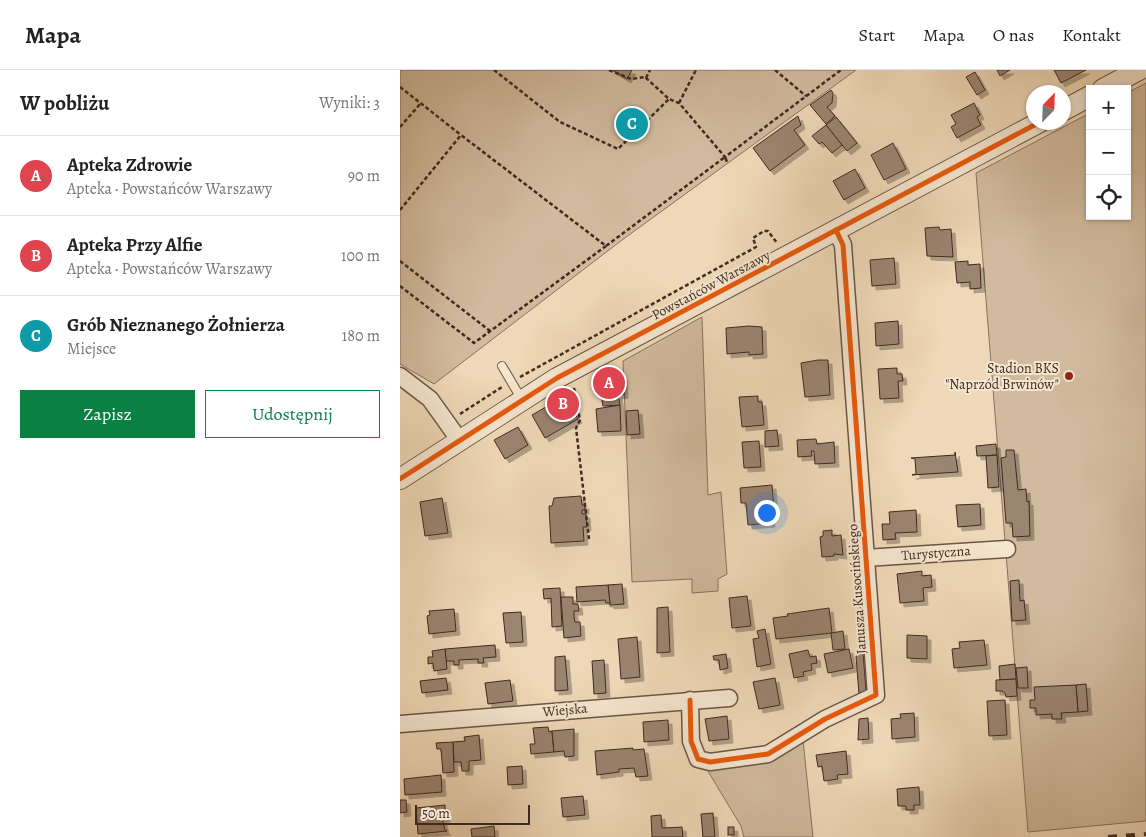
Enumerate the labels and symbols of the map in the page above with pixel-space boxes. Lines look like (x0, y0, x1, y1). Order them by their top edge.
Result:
north arrow (1026, 85, 1071, 130)
pin: C (616, 105, 648, 143)
street label: Powstańców Warszawy (648, 245, 774, 324)
place label: Stadion BKS "Naprzód Brwinów" (945, 359, 1059, 394)
pin: A (593, 364, 625, 402)
marker: Stadion BKS "Naprzód Brwinów" (1063, 370, 1075, 382)
pin: B (547, 385, 579, 423)
your location (754, 500, 780, 526)
street label: Janusza Kusocińskiego (843, 523, 871, 655)
street label: Turystyczna (901, 541, 972, 565)
street label: Wiejska (541, 699, 589, 722)
scale bar (415, 802, 530, 825)

